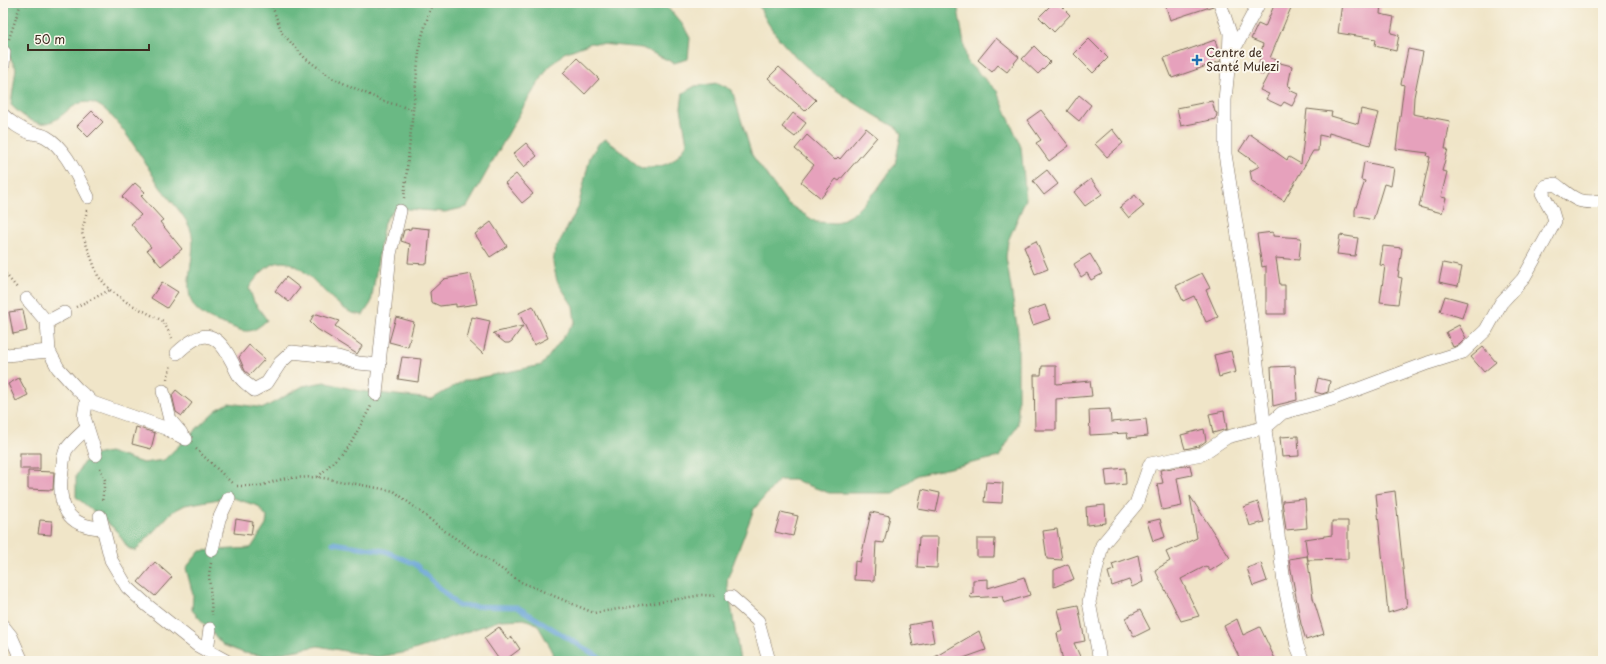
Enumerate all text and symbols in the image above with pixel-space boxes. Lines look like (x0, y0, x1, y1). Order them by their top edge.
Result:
scale bar (28, 26, 149, 52)
text: 50 m (34, 30, 65, 48)
place label: Centre de Santé Mulezi (1206, 43, 1279, 75)
marker: Centre de Santé Mulezi (1191, 54, 1203, 66)

